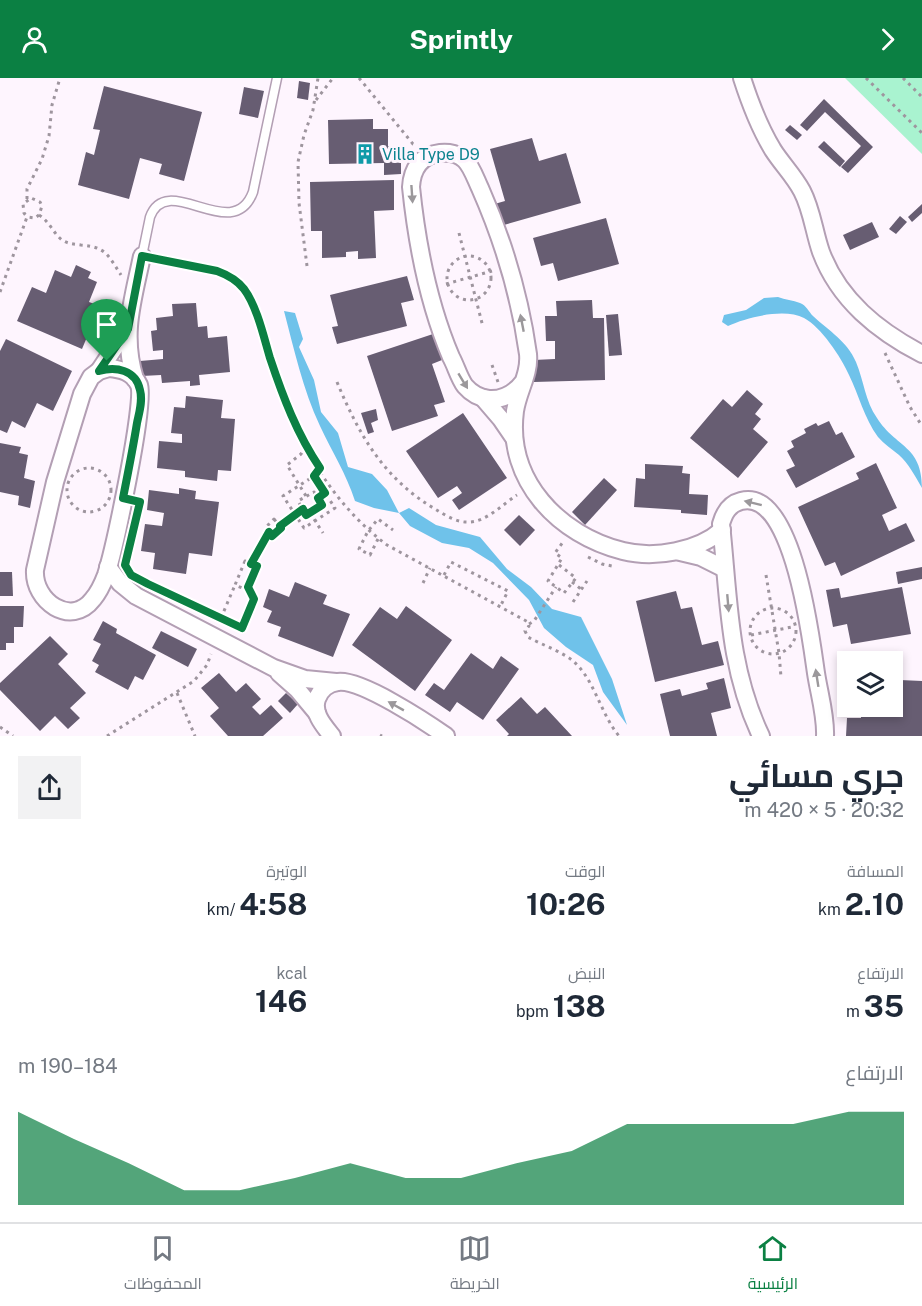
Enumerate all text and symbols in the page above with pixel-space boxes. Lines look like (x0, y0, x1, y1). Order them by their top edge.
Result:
icon: person (18, 23, 51, 56)
text: Sprintly (409, 23, 513, 55)
icon: forward (871, 23, 904, 56)
building icon: Villa Type D9 (353, 142, 377, 166)
place label: Villa Type D9 (382, 145, 480, 164)
one-way arrow (407, 185, 417, 204)
pin (81, 299, 132, 361)
icon: arrive (90, 308, 123, 341)
one-way arrow (517, 314, 526, 333)
one-way arrow (458, 373, 469, 389)
one-way arrow (744, 497, 762, 507)
one-way arrow (723, 594, 732, 613)
map controls (837, 651, 903, 717)
button: layers (837, 651, 903, 717)
one-way arrow (812, 669, 821, 688)
one-way arrow (387, 701, 404, 711)
button: share (18, 756, 81, 819)
text: جري مسائي (729, 756, 904, 794)
text: 20:32 · 5 × 420 m (744, 798, 904, 822)
text: الوتيرة (266, 862, 307, 881)
text: الوقت (565, 862, 606, 881)
text: المسافة (847, 862, 904, 881)
text: 4:58 (239, 886, 307, 922)
text: 10:26 (526, 886, 606, 922)
text: 2.10 (845, 886, 904, 922)
text: /km (207, 900, 239, 919)
text: km (818, 900, 845, 919)
text: kcal (276, 964, 307, 983)
text: النبض (568, 964, 606, 983)
text: الارتفاع (857, 964, 904, 983)
text: 146 (255, 983, 307, 1019)
text: 138 (553, 988, 606, 1024)
text: 35 (864, 988, 904, 1024)
text: bpm (516, 1002, 553, 1021)
text: m (846, 1002, 864, 1021)
text: 184–190 m (18, 1054, 118, 1078)
text: الارتفاع (845, 1061, 904, 1085)
tab: المحفوظات (124, 1232, 202, 1298)
tab: الخريطة (450, 1232, 500, 1298)
tab: الرئيسية (748, 1232, 798, 1298)

